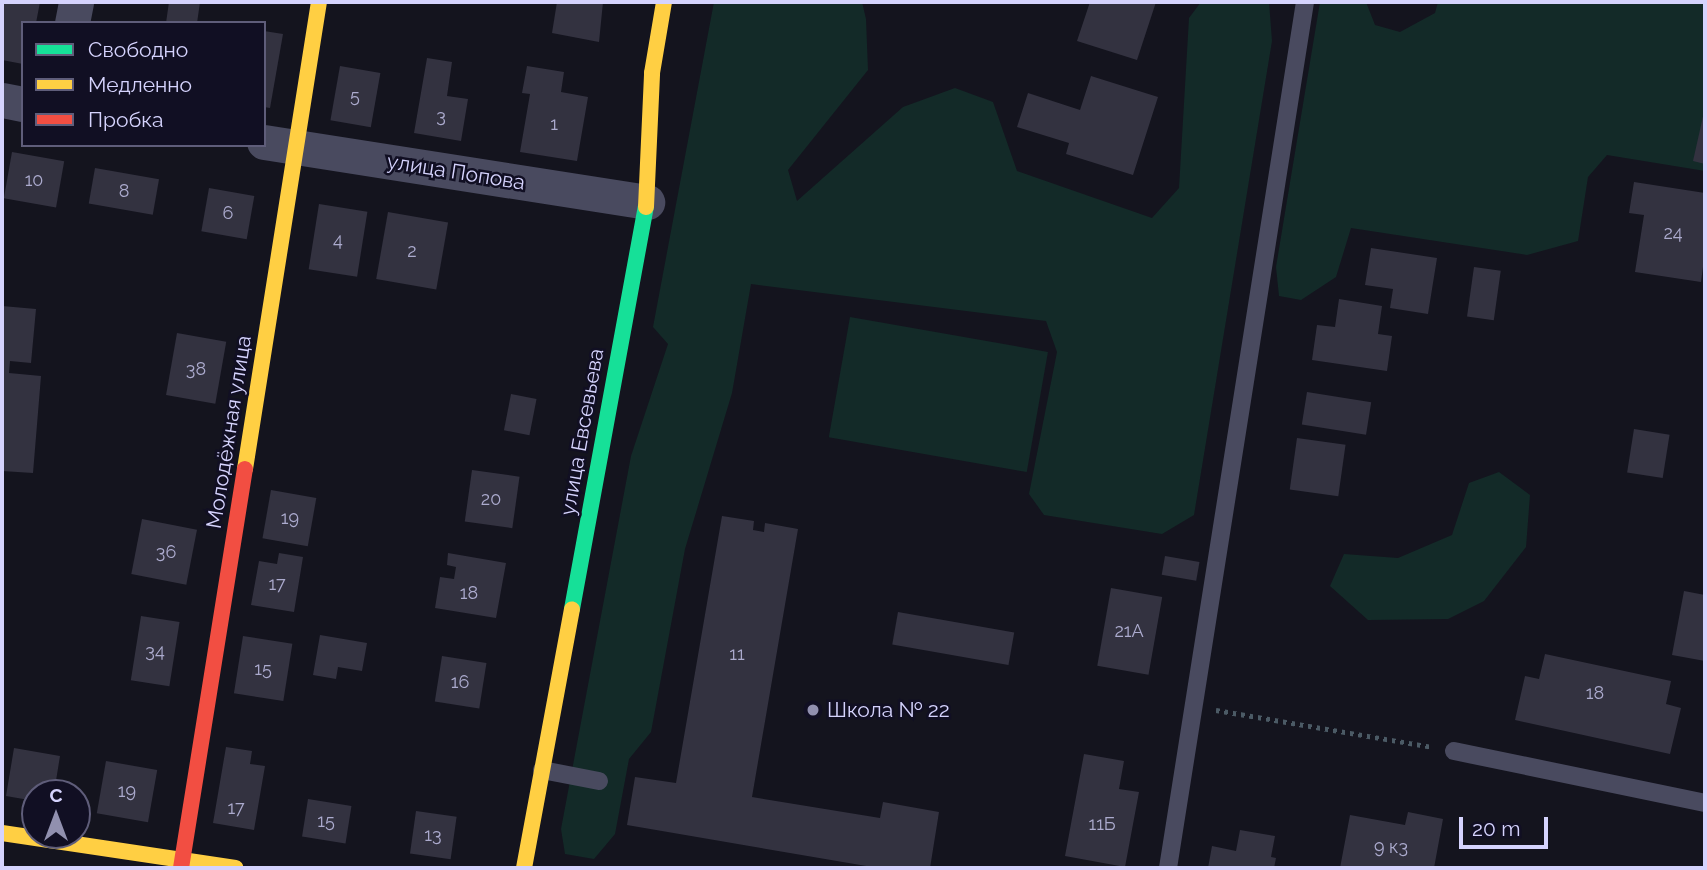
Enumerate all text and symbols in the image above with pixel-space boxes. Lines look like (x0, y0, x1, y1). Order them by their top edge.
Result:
legend (21, 21, 266, 147)
text: Свободно (88, 37, 188, 62)
text: Медленно (88, 72, 192, 97)
house number: 5 (350, 85, 360, 107)
house number: 3 (436, 105, 446, 127)
text: Пробка (88, 107, 164, 132)
house number: 1 (550, 113, 558, 135)
street label: улица Попова (385, 149, 527, 195)
house number: 10 (25, 169, 43, 191)
house number: 8 (119, 180, 129, 202)
house number: 6 (223, 202, 233, 224)
house number: 24 (1663, 222, 1683, 244)
house number: 4 (333, 229, 343, 251)
house number: 2 (407, 240, 417, 262)
street label: Молодёжная улица (201, 333, 257, 531)
street label: улица Евсевьева (555, 347, 609, 517)
house number: 38 (186, 358, 206, 380)
house number: 20 (481, 488, 501, 510)
house number: 19 (281, 507, 299, 529)
house number: 36 (156, 541, 176, 563)
house number: 17 (268, 573, 286, 595)
house number: 18 (460, 582, 478, 604)
house number: 21А (1114, 620, 1144, 642)
house number: 34 (145, 640, 165, 662)
house number: 11 (729, 643, 745, 665)
house number: 15 (254, 658, 272, 680)
house number: 16 (451, 671, 469, 693)
house number: 18 (1586, 682, 1604, 704)
place label: Школа № 22 (827, 697, 950, 723)
marker: Школа № 22 (805, 702, 821, 718)
north arrow (21, 779, 91, 849)
house number: 19 (118, 780, 136, 802)
text: С (49, 784, 63, 806)
house number: 17 (227, 797, 245, 819)
scale bar (1462, 804, 1551, 848)
house number: 15 (317, 810, 335, 832)
house number: 11Б (1088, 813, 1116, 835)
text: 20 m (1472, 816, 1520, 841)
house number: 13 (424, 824, 442, 846)
house number: 9 к3 (1374, 836, 1408, 858)

